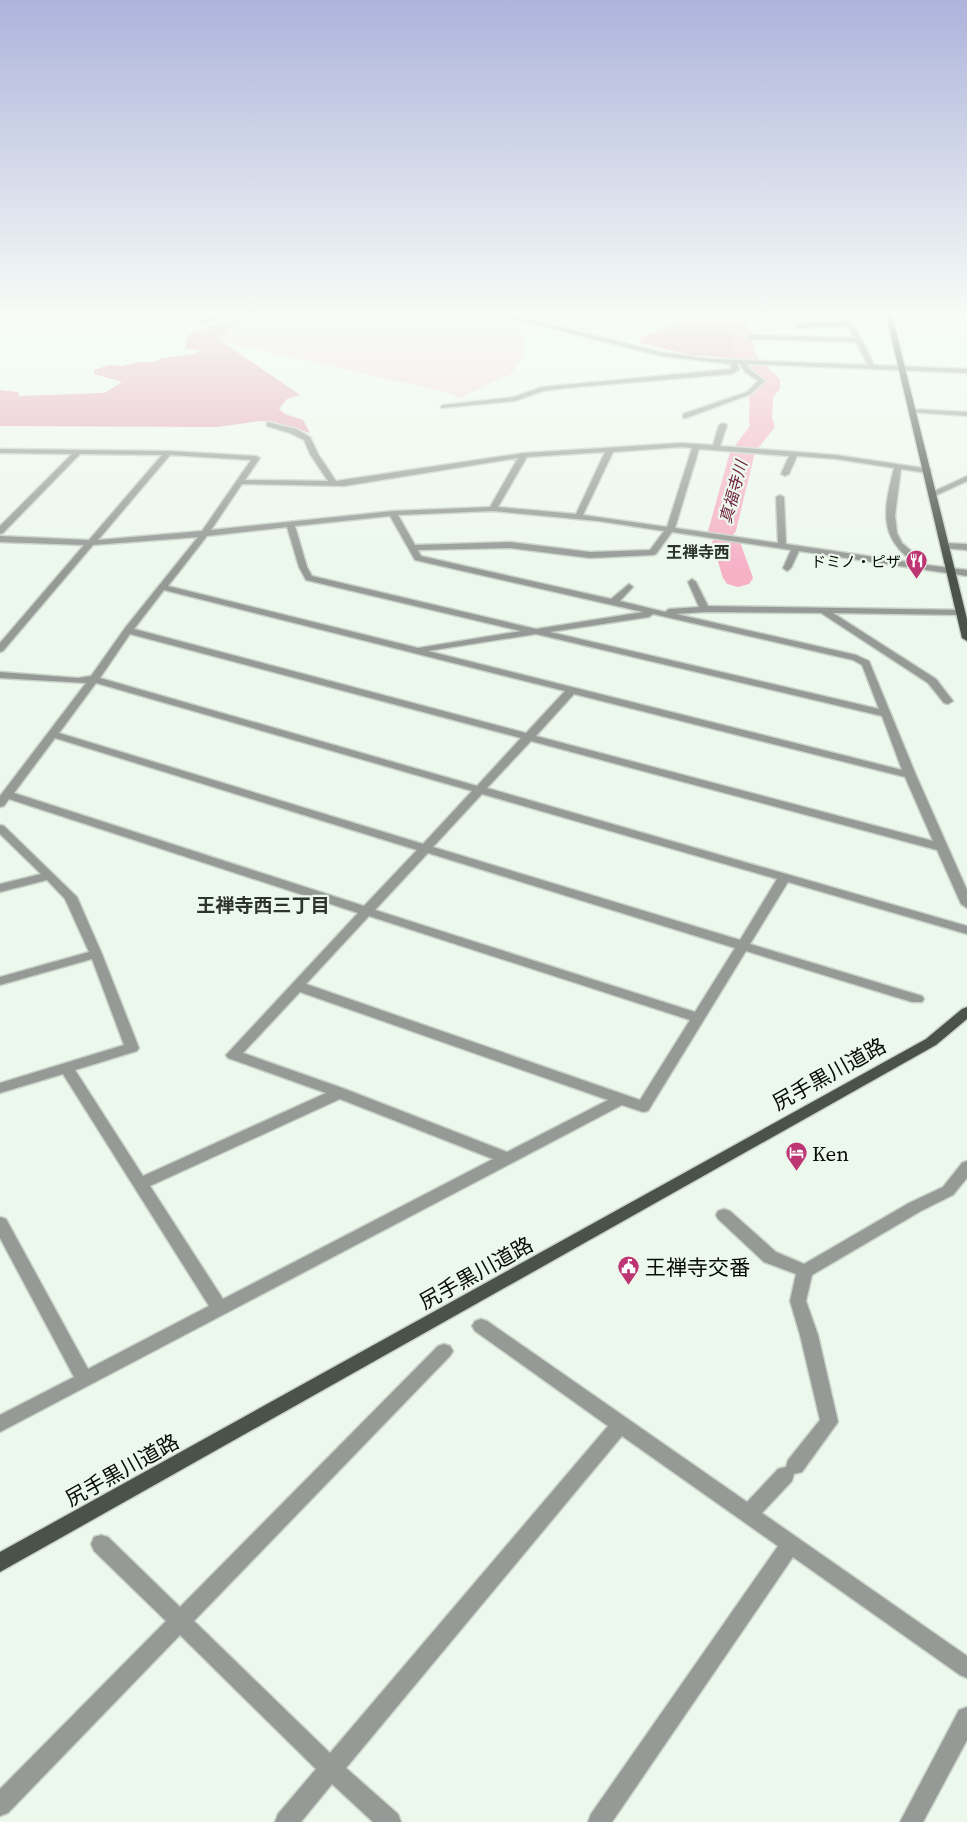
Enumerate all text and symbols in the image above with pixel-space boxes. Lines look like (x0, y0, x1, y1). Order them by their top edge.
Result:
water label: 真福寺川 (714, 456, 752, 526)
district label: 王禅寺西 (666, 541, 730, 563)
restaurant icon: ドミノ・ピザ (905, 549, 929, 580)
place label: ドミノ・ピザ (811, 551, 901, 572)
district label: 王禅寺西三丁目 (196, 892, 330, 918)
street label: 尻手黒川道路 (767, 1031, 891, 1117)
place label: Ken (812, 1139, 849, 1168)
hotel icon: Ken (784, 1141, 808, 1172)
street label: 尻手黒川道路 (414, 1230, 538, 1316)
place label: 王禅寺交番 (645, 1253, 750, 1282)
public building icon: 王禅寺交番 (617, 1255, 641, 1286)
street label: 尻手黒川道路 (60, 1427, 184, 1513)

